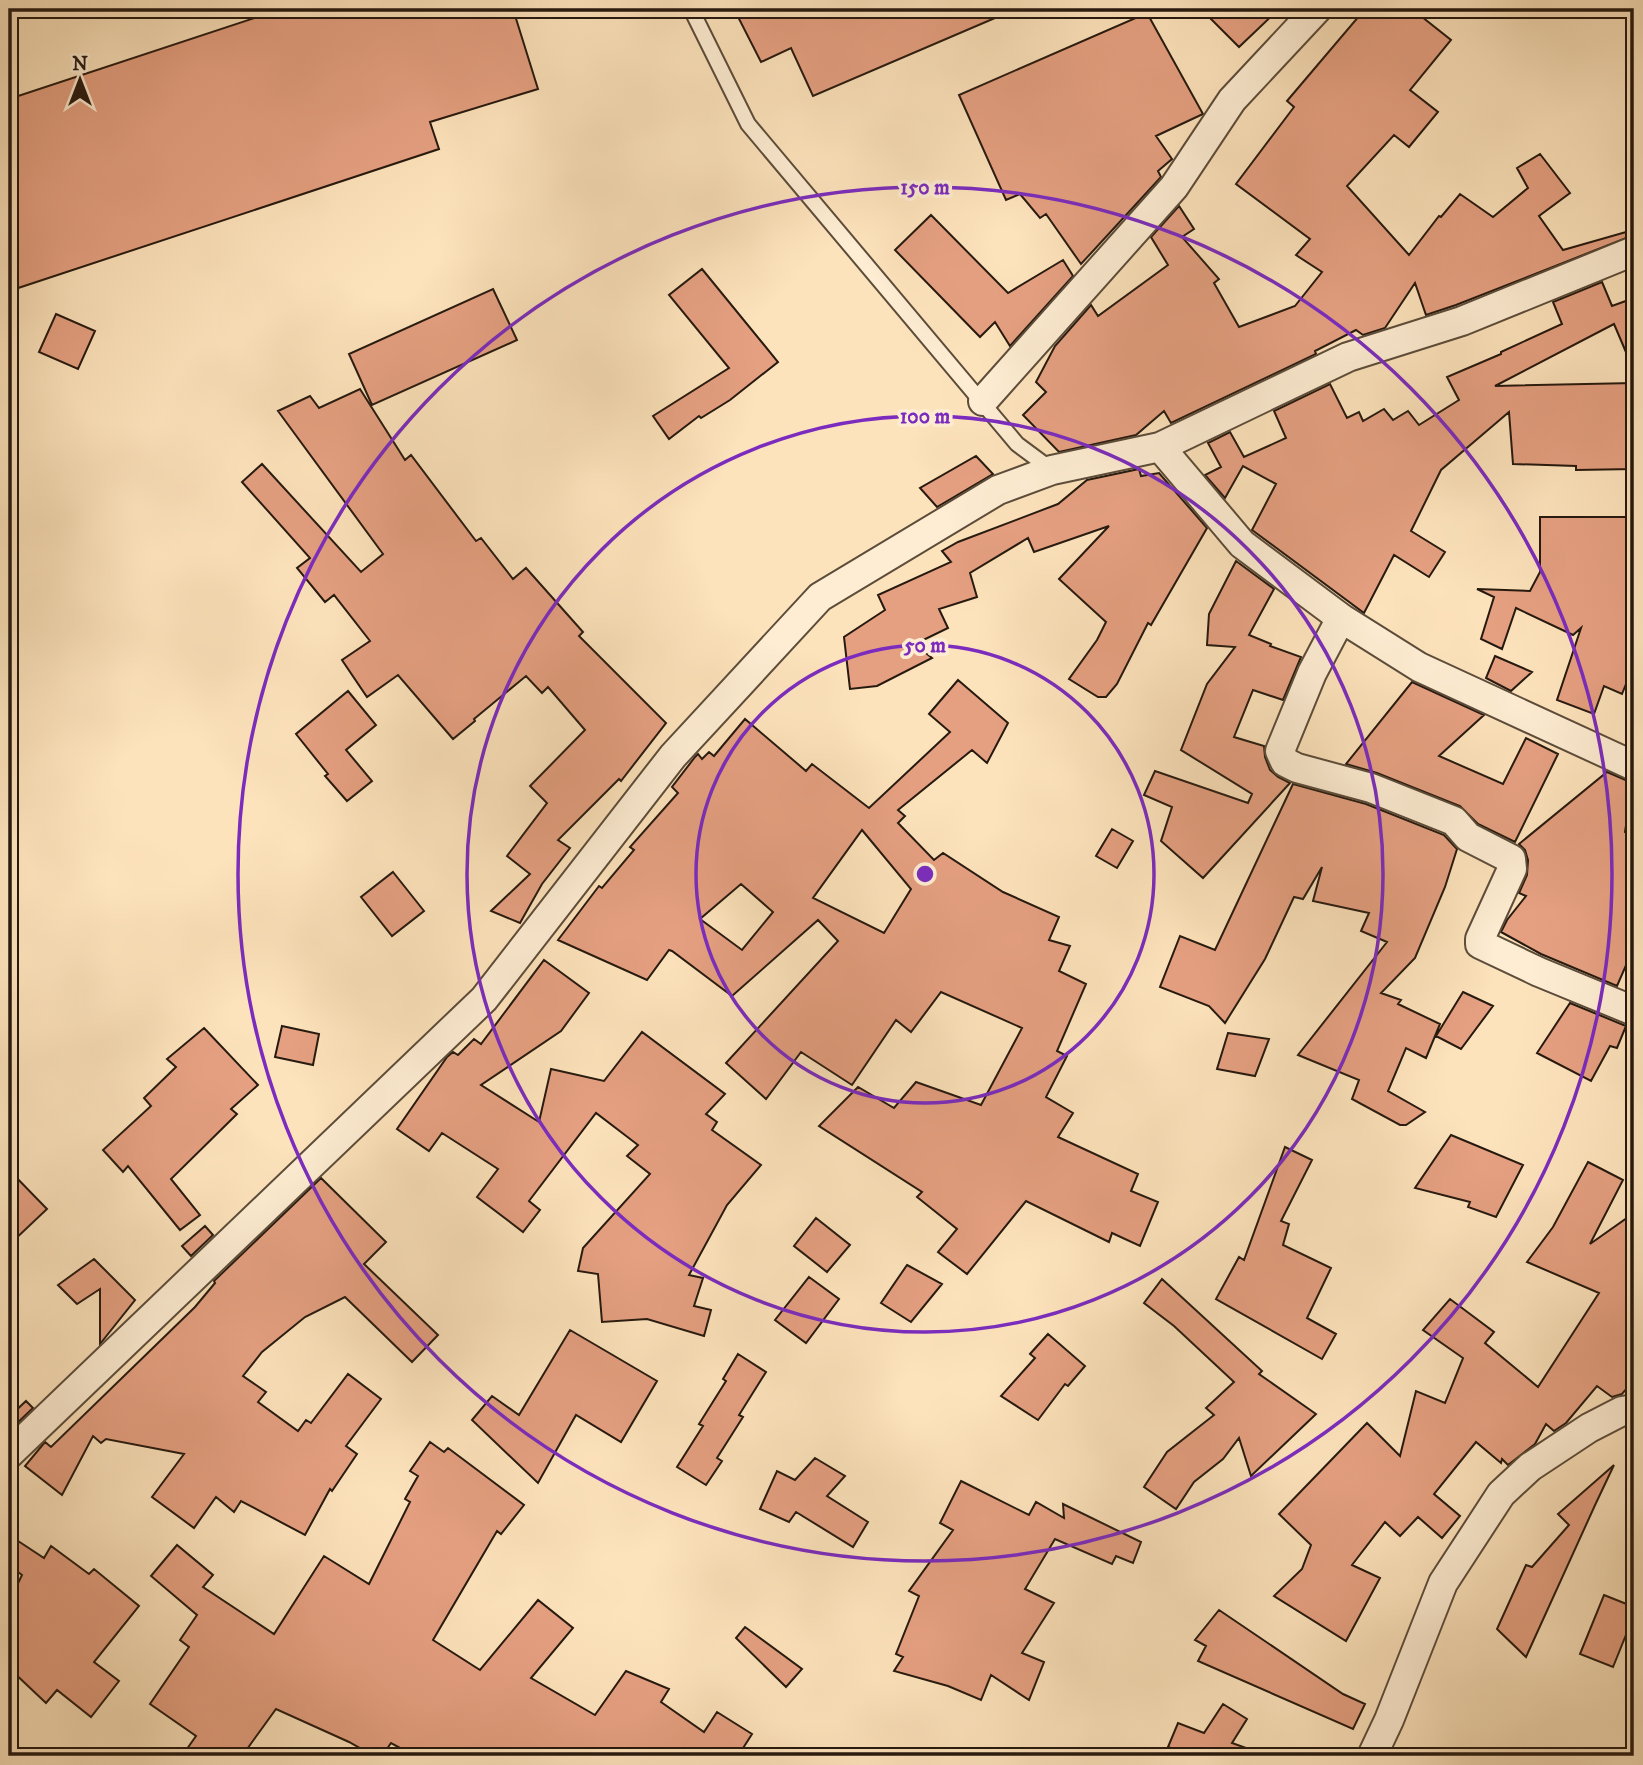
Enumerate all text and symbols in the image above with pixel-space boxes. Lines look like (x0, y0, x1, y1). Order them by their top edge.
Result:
north arrow (46, 46, 116, 116)
text: N (72, 53, 88, 76)
text: 150 m (900, 175, 950, 201)
text: 100 m (900, 404, 950, 430)
text: 50 m (903, 633, 946, 659)
centre of rings (913, 862, 937, 886)

